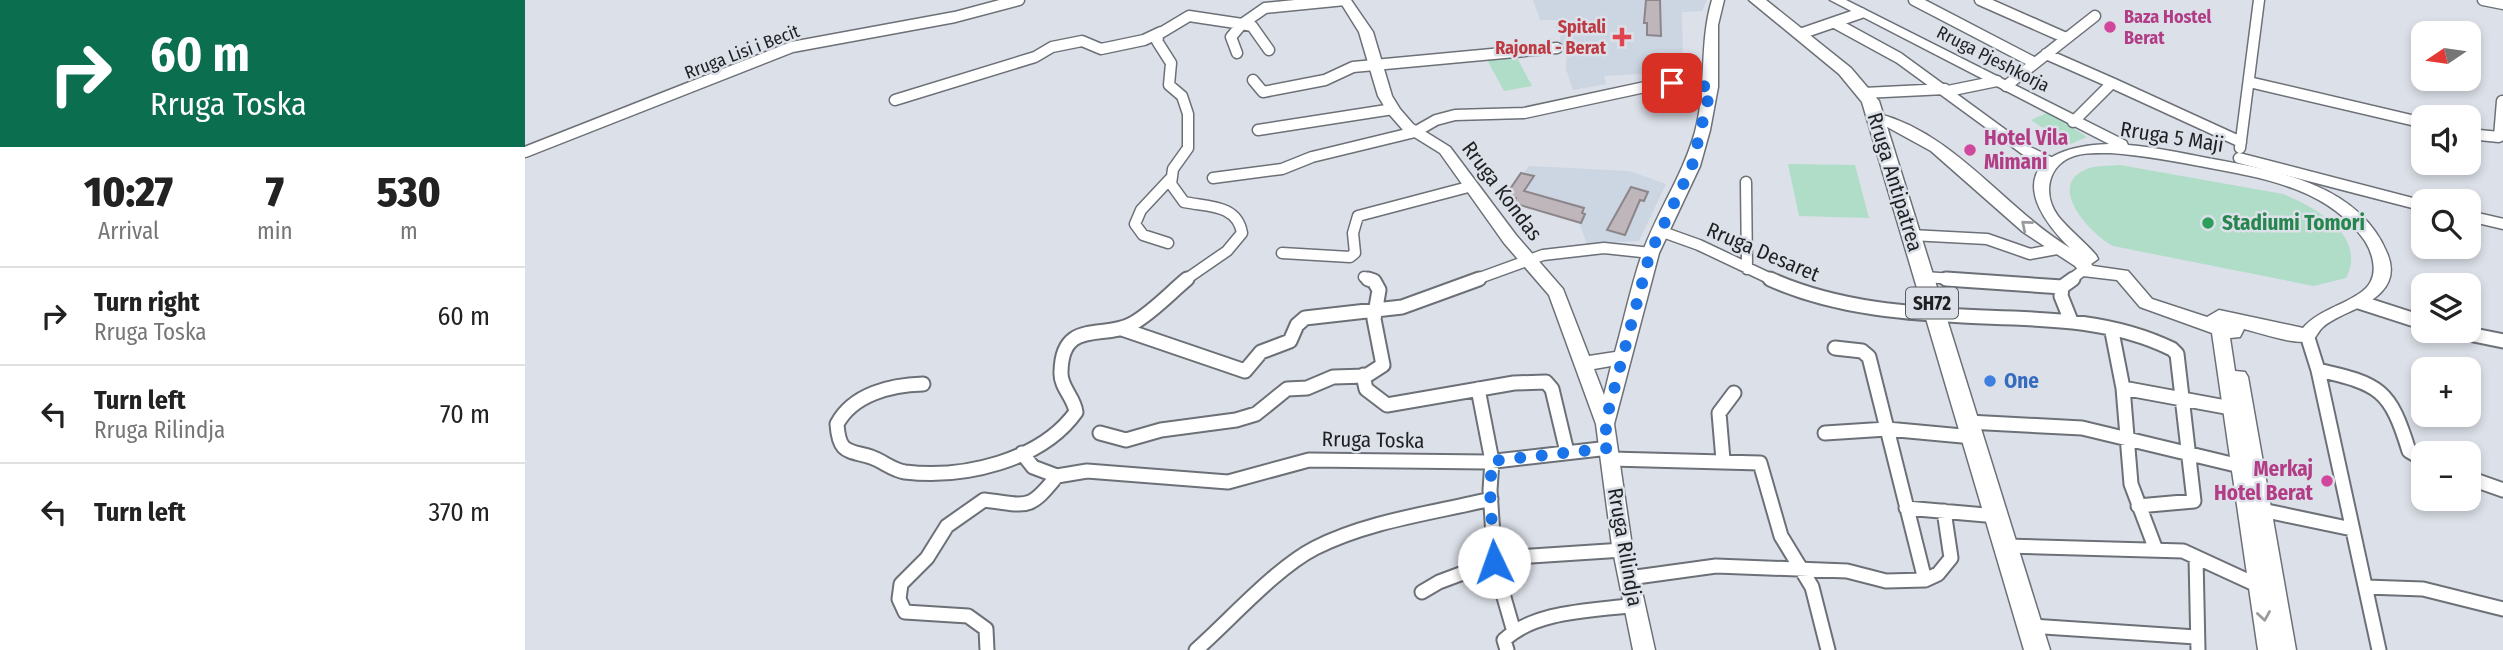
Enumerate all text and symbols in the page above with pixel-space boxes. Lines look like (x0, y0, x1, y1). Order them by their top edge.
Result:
place label: Baza Hostel Berat (2124, 6, 2212, 49)
place label: Spitali Rajonal - Berat (1495, 16, 1607, 59)
marker: Baza Hostel Berat (2102, 19, 2118, 35)
street label: Rruga Lisi i Becit (681, 20, 803, 84)
street label: Rruga Pjeshkorja (1933, 21, 2053, 97)
north arrow (2411, 21, 2481, 91)
map controls (2411, 21, 2481, 511)
text: 60 m (150, 25, 250, 84)
marker: Spitali Rajonal - Berat (1612, 27, 1632, 47)
icon: right (35, 28, 126, 119)
pin (1642, 53, 1702, 113)
icon: arrive (1653, 64, 1691, 102)
text: Rruga Toska (150, 85, 307, 123)
button: sound (2411, 105, 2481, 175)
street label: Rruga Antipatrea (1862, 109, 1928, 255)
street label: Rruga 5 Maji (2118, 116, 2226, 158)
place label: Hotel Vila Mimani (1984, 125, 2068, 175)
street label: Rruga Kondas (1456, 136, 1548, 246)
marker: Hotel Vila Mimani (1962, 142, 1978, 158)
text: 10:27 (84, 167, 173, 217)
text: 7 (266, 167, 284, 217)
text: 530 (377, 167, 441, 217)
button: search (2411, 189, 2481, 259)
place label: Stadiumi Tomori (2222, 210, 2365, 236)
marker: Stadiumi Tomori (2200, 215, 2216, 231)
text: Arrival (98, 217, 159, 245)
text: min (257, 217, 293, 245)
text: m (400, 217, 418, 245)
street label: Rruga Desaret (1703, 217, 1823, 287)
one-way arrow (2022, 221, 2034, 234)
button: layers (2411, 273, 2481, 343)
text: Turn right (94, 287, 200, 318)
road number: SH72 (1906, 288, 1958, 318)
icon: right (35, 297, 73, 335)
text: 60 m (437, 301, 490, 332)
text: Rruga Toska (94, 318, 207, 346)
button: + (2411, 357, 2481, 427)
place label: One (2004, 368, 2039, 394)
marker: One (1982, 373, 1998, 389)
text: Turn left (94, 385, 186, 416)
icon: left (35, 395, 73, 433)
text: 70 m (440, 399, 490, 430)
text: Rruga Rilindja (94, 416, 225, 444)
street label: Rruga Toska (1321, 426, 1425, 454)
button: − (2411, 441, 2481, 511)
place label: Merkaj Hotel Berat (2214, 456, 2314, 506)
marker: Merkaj Hotel Berat (2319, 473, 2335, 489)
street label: Rruga Rilindja (1602, 486, 1648, 608)
icon: left (35, 493, 73, 531)
text: Turn left (94, 497, 186, 528)
text: 370 m (429, 497, 490, 528)
position arrow (1457, 525, 1531, 599)
one-way arrow (2256, 610, 2271, 622)

